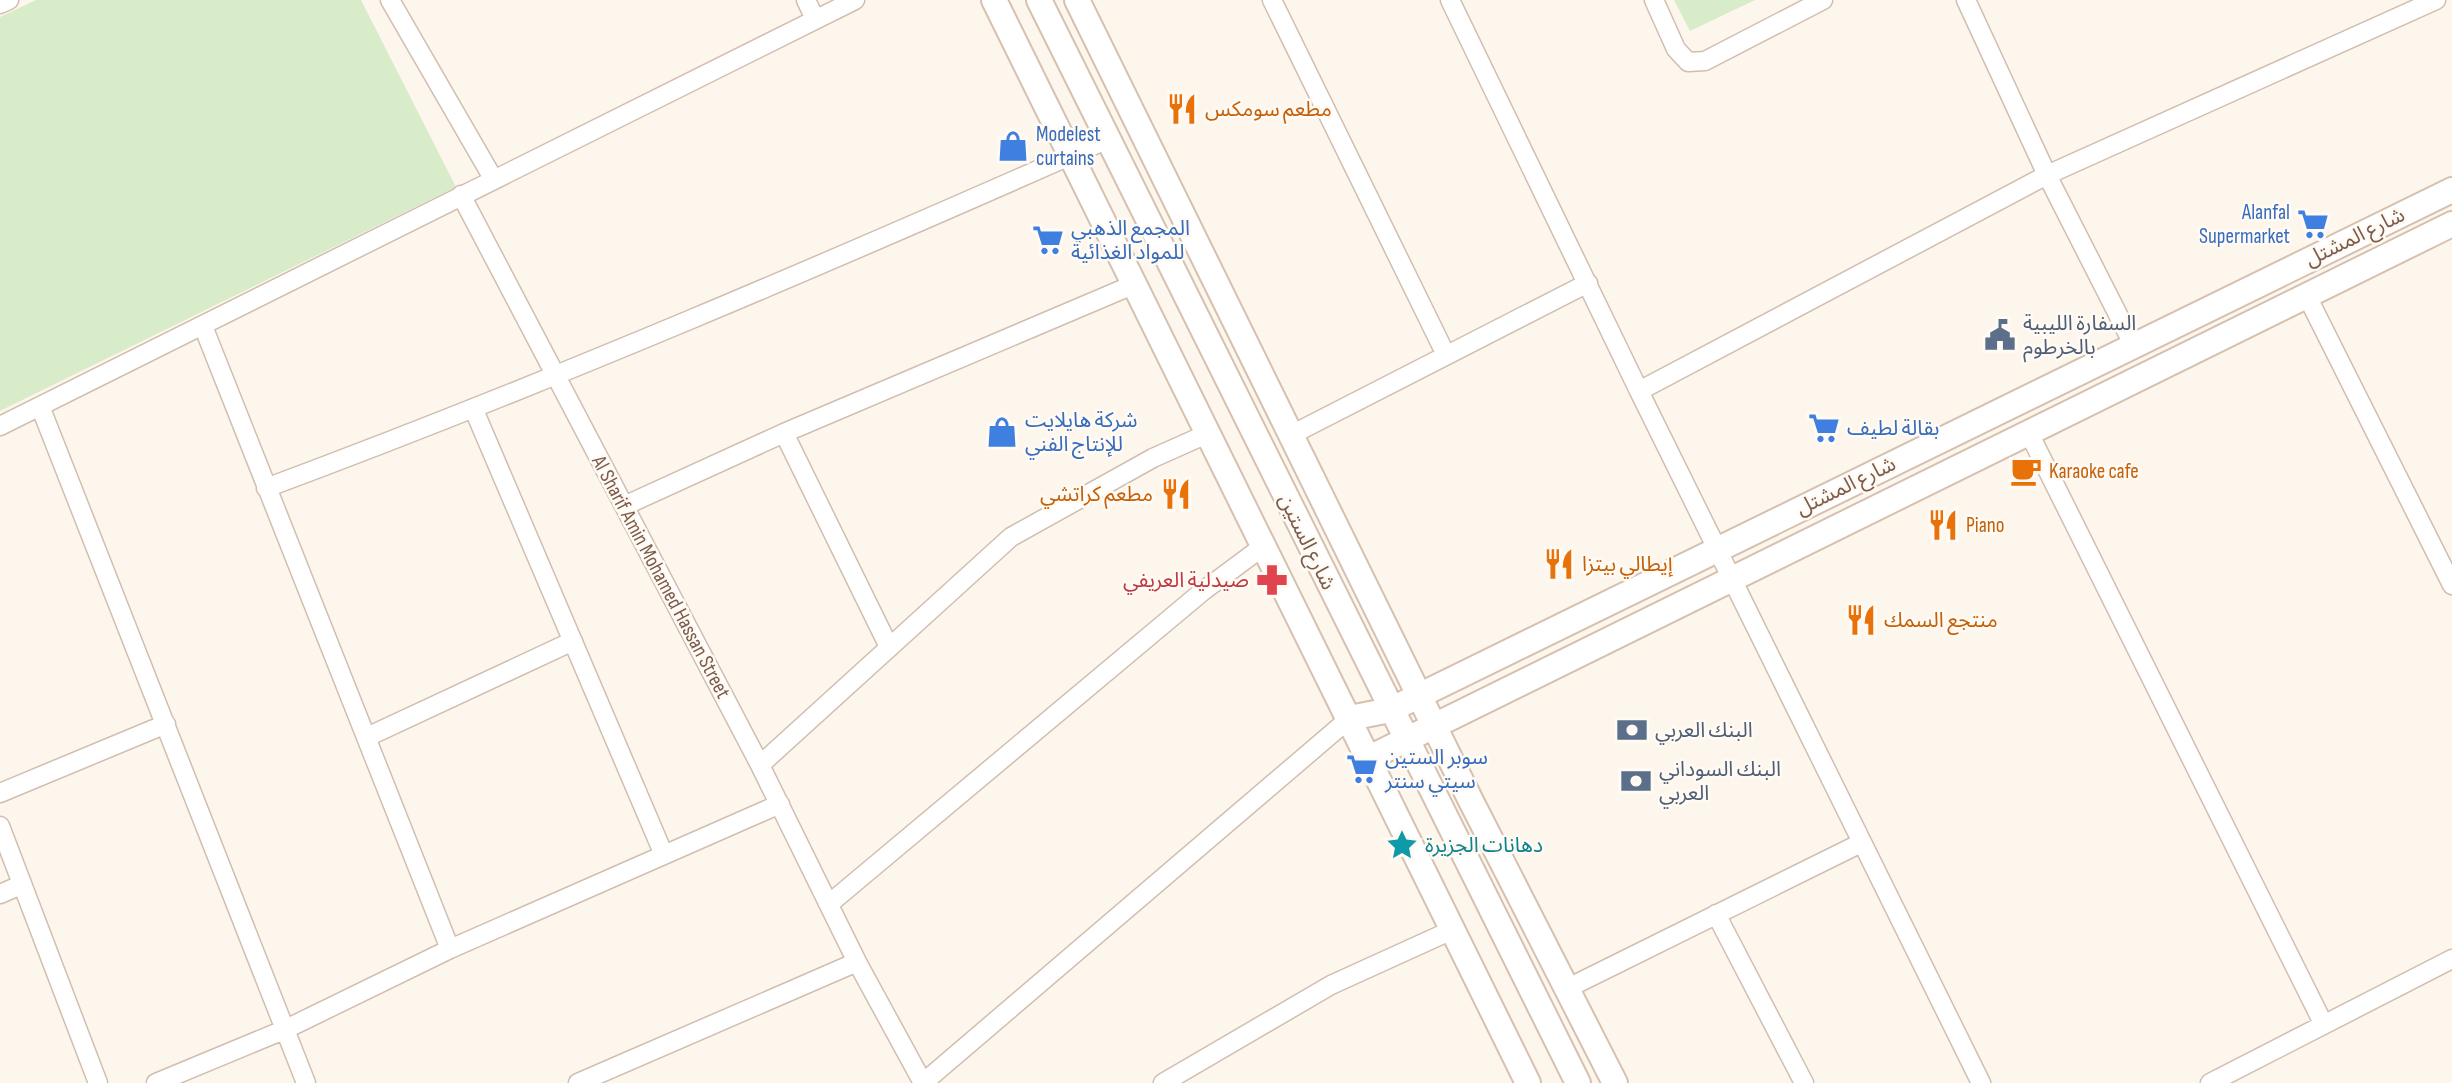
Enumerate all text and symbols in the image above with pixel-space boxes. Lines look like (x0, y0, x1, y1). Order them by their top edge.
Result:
restaurant icon: مطعم سومكس (1165, 92, 1199, 126)
place label: مطعم سومكس (1205, 97, 1332, 124)
place label: Modelest curtains (1036, 122, 1101, 171)
shop icon: Modelest curtains (996, 129, 1030, 163)
place label: Alanfal Supermarket (2199, 200, 2290, 249)
street label: شارع المشتل (2301, 202, 2410, 274)
supermarket icon: Alanfal Supermarket (2296, 207, 2330, 241)
place label: المجمع الذهبي للمواد الغذائية (1071, 216, 1190, 265)
supermarket icon: المجمع الذهبي للمواد الغذائية (1031, 223, 1065, 257)
place label: السفارة الليبية بالخرطوم (2023, 311, 2136, 363)
public building icon: السفارة الليبية بالخرطوم (1983, 318, 2017, 352)
place label: شركة هايلايت للإنتاج الفني (1025, 408, 1137, 459)
supermarket icon: بقالة لطيف (1807, 411, 1841, 445)
shop icon: شركة هايلايت للإنتاج الفني (985, 415, 1019, 449)
place label: بقالة لطيف (1847, 416, 1939, 441)
street label: Al Sharif Amin Mohamed Hassan Street (586, 450, 736, 703)
street label: شارع المشتل (1792, 451, 1901, 523)
cafe icon: Karaoke cafe (2009, 454, 2043, 488)
place label: Karaoke cafe (2049, 459, 2139, 484)
restaurant icon: مطعم كراتشي (1159, 477, 1193, 511)
place label: مطعم كراتشي (1040, 482, 1153, 509)
street label: شارع الستين (1271, 490, 1341, 595)
restaurant icon: Piano (1926, 508, 1960, 542)
place label: Piano (1966, 513, 2005, 538)
restaurant icon: إيطالي بيتزا (1542, 547, 1576, 581)
place label: إيطالي بيتزا (1582, 552, 1673, 579)
pharmacy icon: صيدلية العريفي (1255, 563, 1289, 597)
place label: صيدلية العريفي (1123, 568, 1249, 595)
restaurant icon: منتجع السمك (1844, 603, 1878, 637)
place label: منتجع السمك (1884, 608, 1998, 635)
bank icon: البنك العربي (1615, 713, 1649, 747)
place label: البنك العربي (1655, 718, 1753, 745)
place label: سوبر الستين سيتي سنتر (1384, 745, 1488, 796)
supermarket icon: سوبر الستين سيتي سنتر (1345, 752, 1379, 786)
place label: البنك السوداني العربي (1659, 757, 1781, 808)
bank icon: البنك السوداني العربي (1619, 764, 1653, 798)
place icon: دهانات الجزيرة (1385, 828, 1419, 862)
place label: دهانات الجزيرة (1425, 833, 1543, 858)

